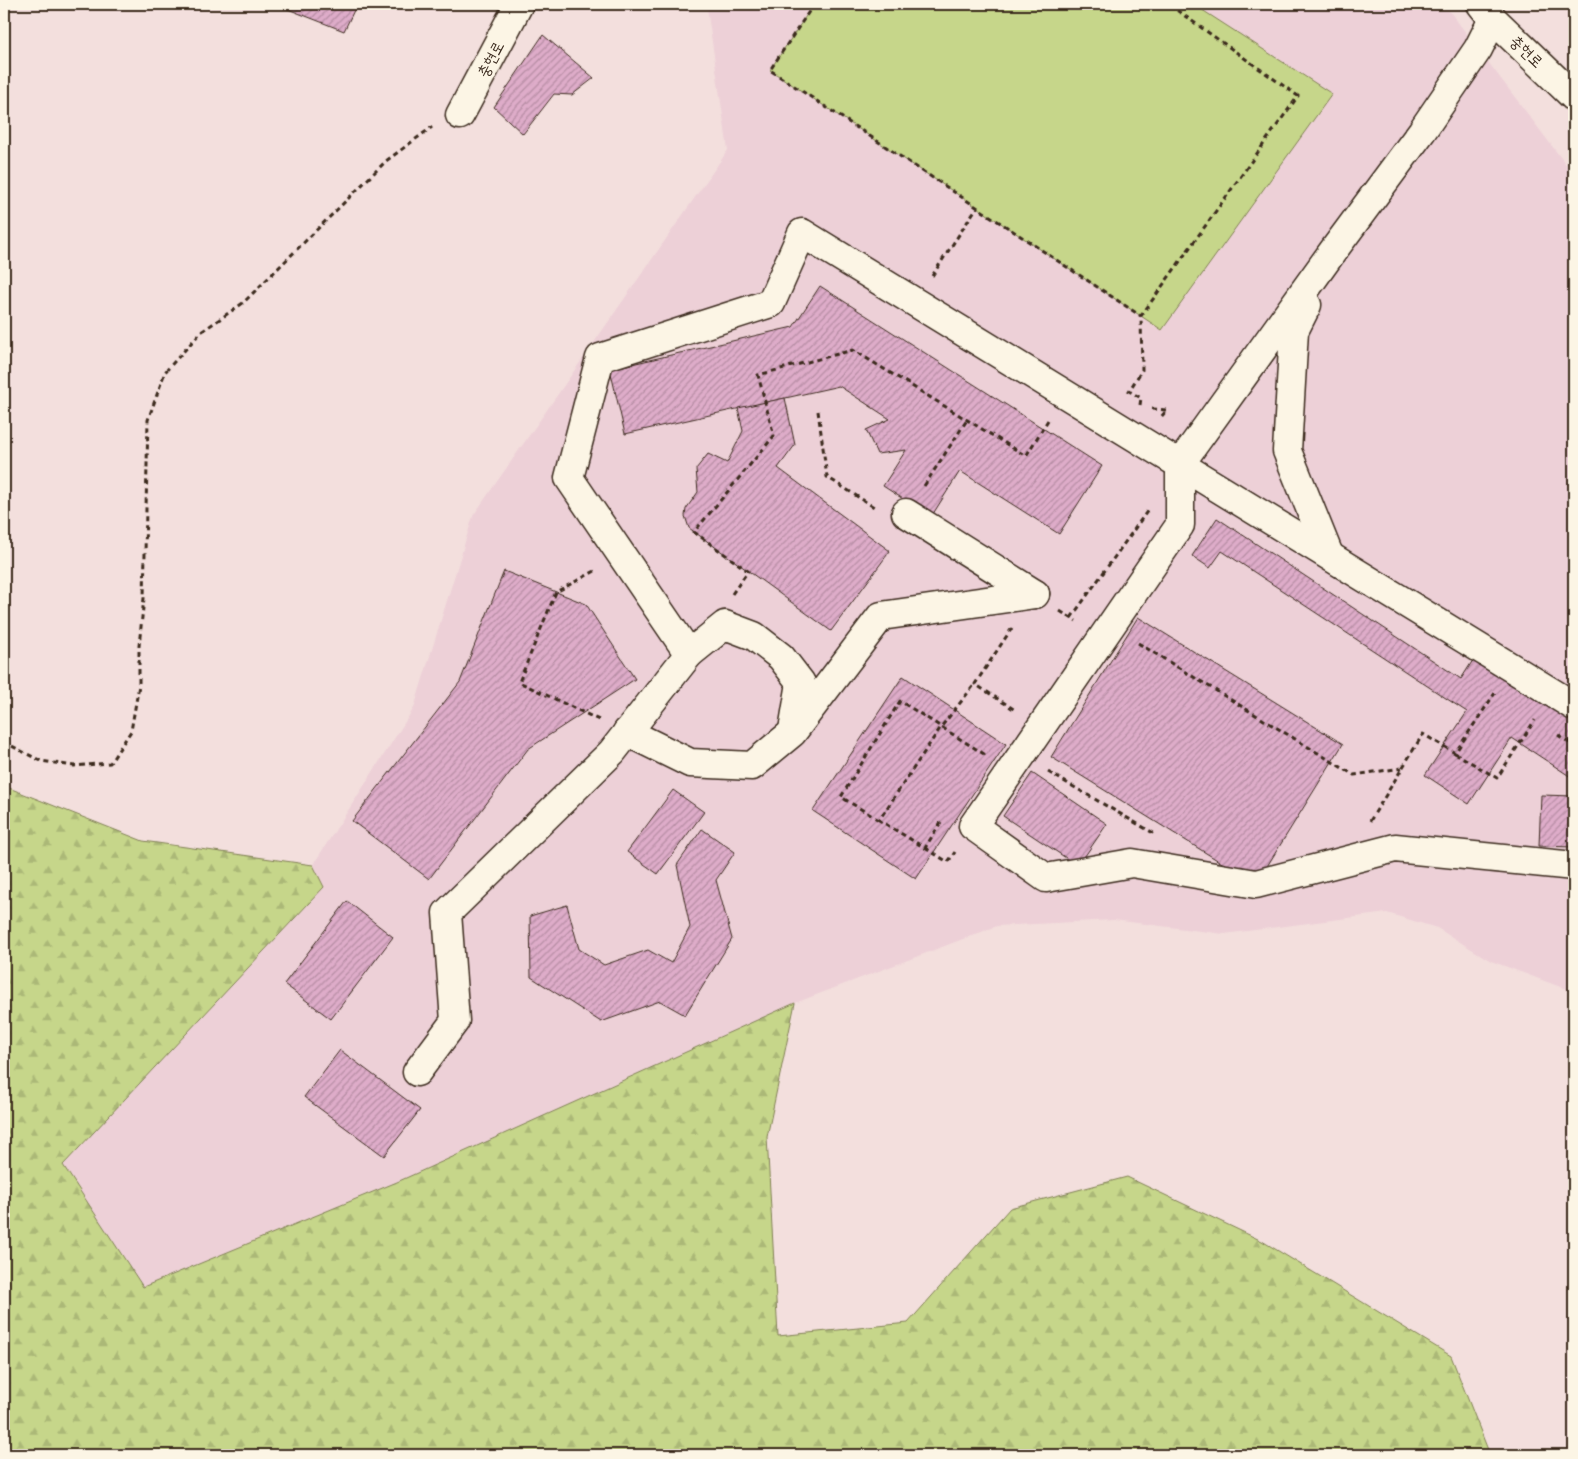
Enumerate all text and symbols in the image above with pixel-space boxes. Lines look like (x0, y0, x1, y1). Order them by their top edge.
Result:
street label: 충현로 (1503, 31, 1547, 74)
street label: 충현로 (473, 38, 511, 83)

